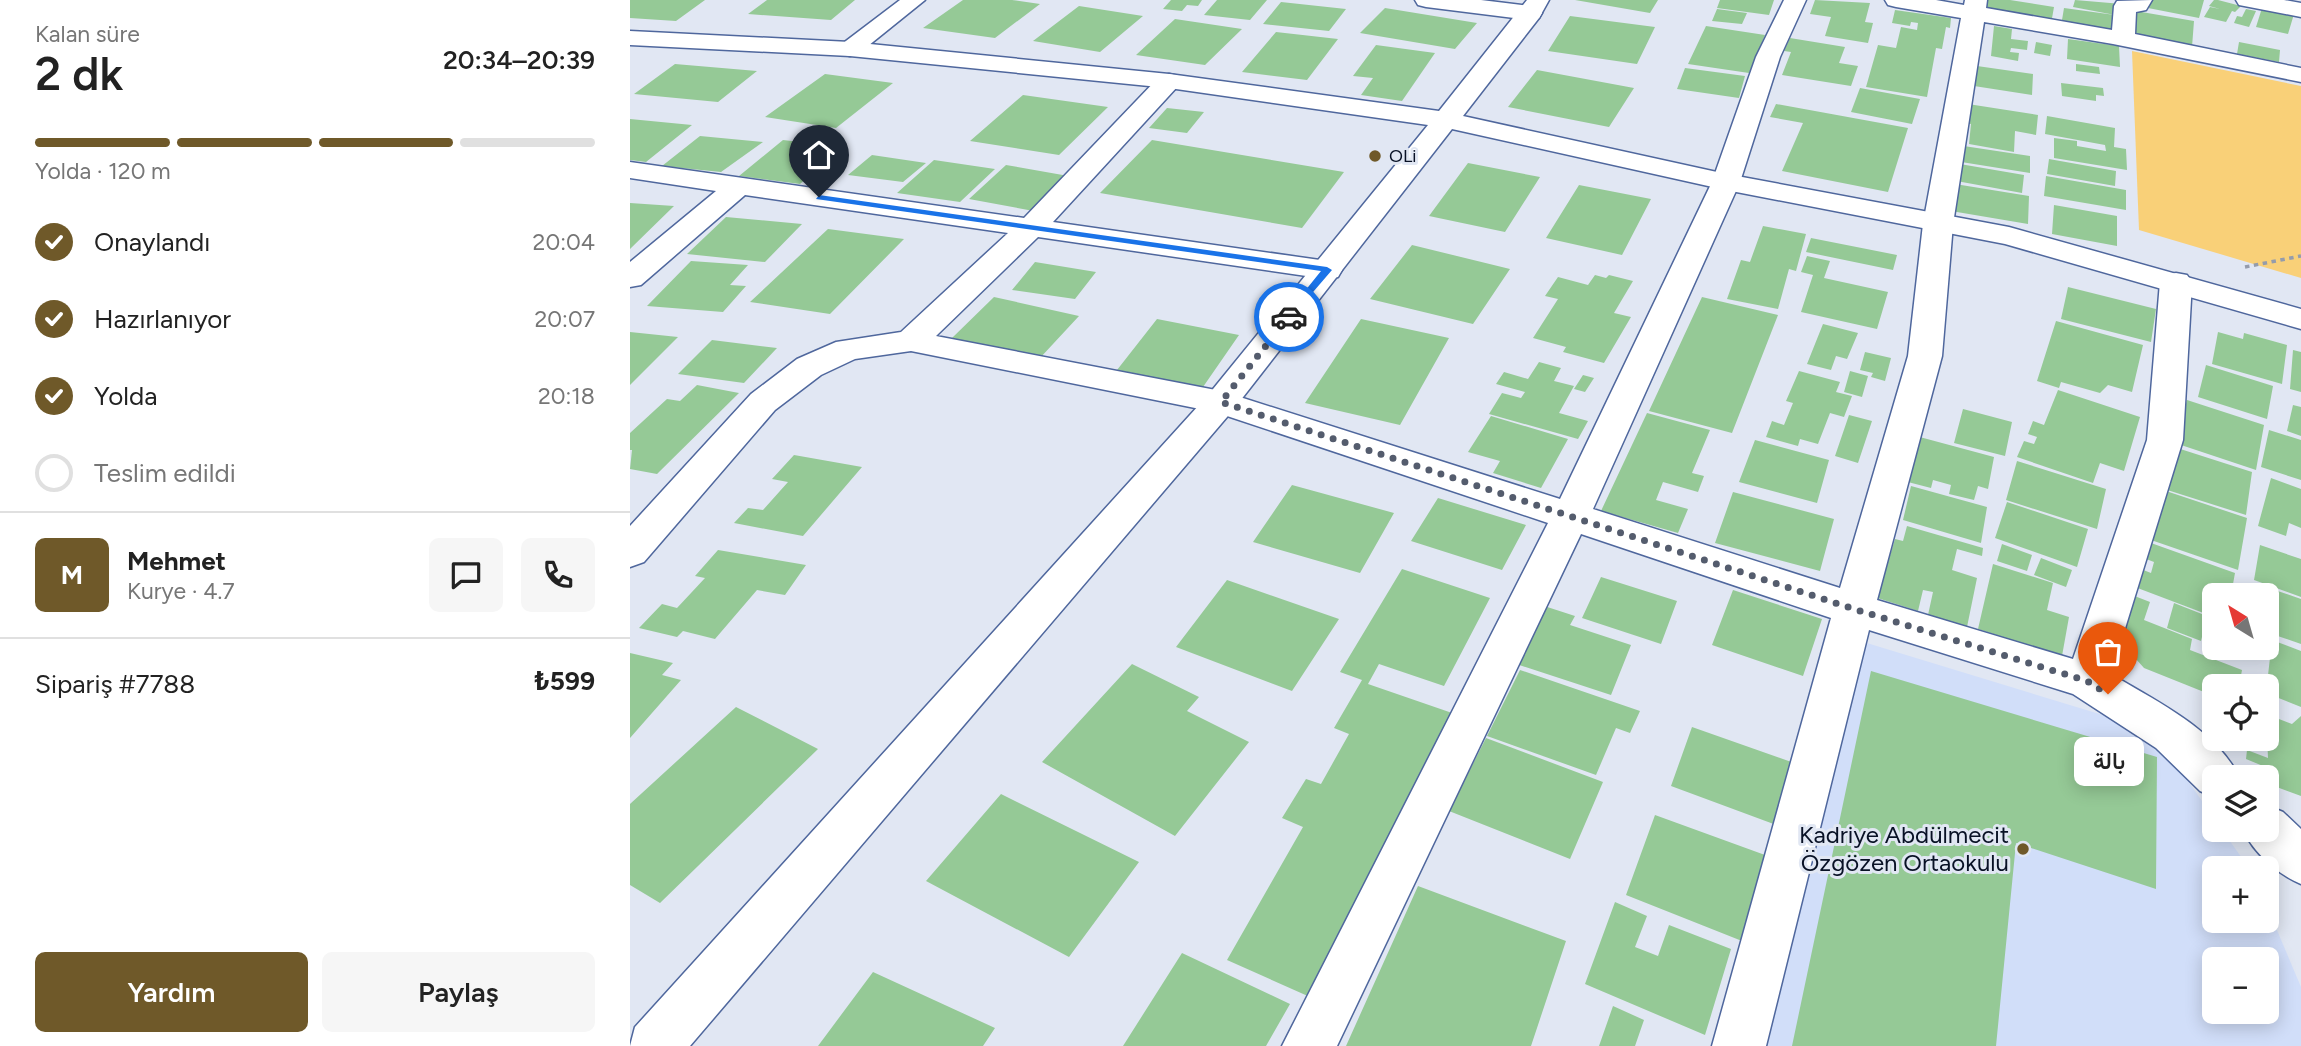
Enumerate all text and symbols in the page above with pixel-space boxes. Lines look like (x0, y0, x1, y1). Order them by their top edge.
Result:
text: Kalan süre (35, 20, 140, 48)
text: 20:34–20:39 (443, 44, 595, 76)
text: 2 dk (35, 46, 123, 102)
pin (789, 125, 849, 197)
icon: home (800, 136, 838, 174)
place label: OLi (1389, 145, 1417, 167)
marker: OLi (1367, 148, 1383, 164)
text: Yolda · 120 m (35, 157, 171, 185)
icon: check (35, 223, 73, 261)
text: Onaylandı (94, 226, 210, 258)
text: 20:04 (533, 228, 595, 256)
courier (1254, 282, 1324, 352)
icon: car (1270, 298, 1308, 336)
icon: check (35, 300, 73, 338)
text: Hazırlanıyor (94, 303, 231, 335)
text: 20:07 (534, 305, 595, 333)
icon: check (35, 377, 73, 415)
text: Yolda (94, 380, 157, 412)
text: 20:18 (538, 382, 595, 410)
text: Teslim edildi (94, 457, 236, 489)
button: chat (429, 538, 503, 612)
button: phone (521, 538, 595, 612)
text: Mehmet (127, 545, 226, 577)
text: M (61, 559, 83, 591)
text: Kurye · 4.7 (127, 577, 235, 605)
north arrow (2202, 583, 2278, 660)
map controls (2202, 583, 2279, 1024)
pin (2078, 622, 2138, 694)
icon: bag (2089, 633, 2127, 671)
text: ₺599 (534, 665, 595, 697)
text: Sipariş #7788 (35, 668, 195, 700)
button: locate (2202, 674, 2279, 751)
callout: بالة (2073, 736, 2143, 785)
text: بالة (2093, 747, 2125, 775)
button: layers (2202, 765, 2279, 842)
place label: Kadriye Abdülmecit Özgözen Ortaokulu (1799, 820, 2009, 877)
marker: Kadriye Abdülmecit Özgözen Ortaokulu (2015, 841, 2031, 857)
button: + (2202, 856, 2279, 933)
button: − (2202, 947, 2279, 1024)
button: Yardım (35, 952, 308, 1032)
button: Paylaş (322, 952, 595, 1032)

